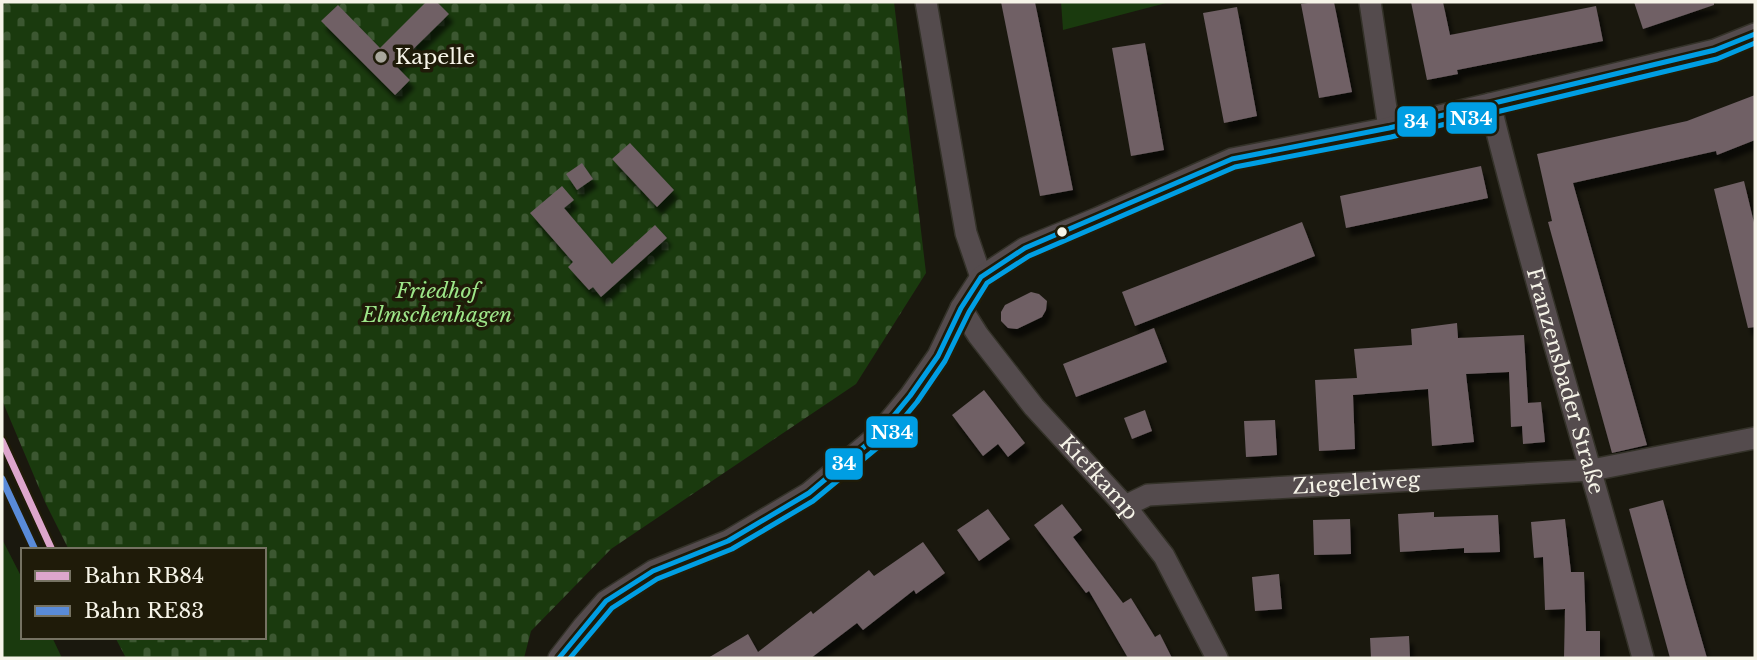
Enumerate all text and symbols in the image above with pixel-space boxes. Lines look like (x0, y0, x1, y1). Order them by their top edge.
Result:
place label: Kapelle (395, 44, 475, 70)
marker: Kapelle (373, 49, 389, 65)
line badge: N34 (1445, 101, 1498, 135)
line badge: 34 (1396, 105, 1437, 138)
text: N34 (1450, 107, 1492, 130)
text: 34 (1404, 110, 1428, 133)
unlabelled marker (1055, 225, 1069, 239)
street label: Franzensbader Straße (1521, 265, 1610, 497)
park label: Friedhof Elmschenhagen (361, 278, 512, 328)
line badge: N34 (865, 415, 919, 449)
text: N34 (871, 421, 913, 444)
street label: Kiefkamp (1054, 430, 1144, 525)
line badge: 34 (824, 447, 864, 481)
text: 34 (832, 452, 856, 475)
street label: Ziegeleiweg (1292, 467, 1421, 500)
legend (21, 548, 266, 639)
text: Bahn RB84 (84, 563, 204, 589)
text: Bahn RE83 (84, 598, 204, 624)

